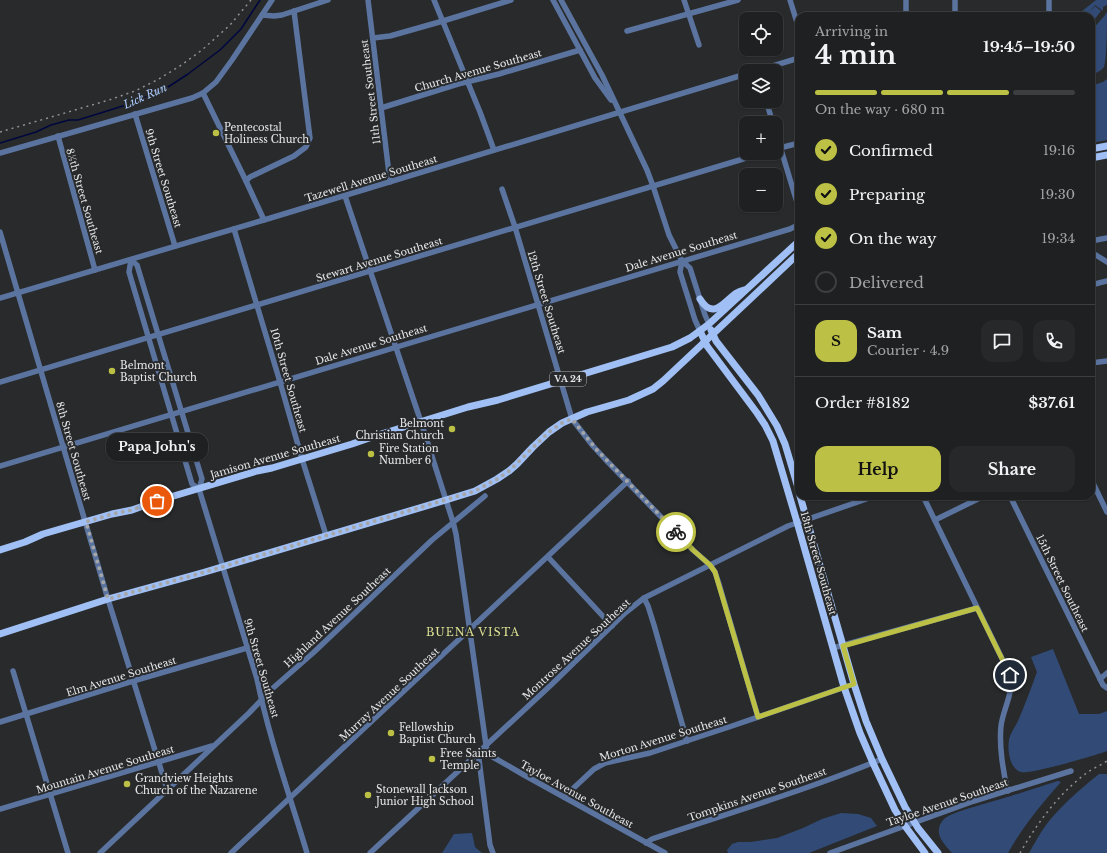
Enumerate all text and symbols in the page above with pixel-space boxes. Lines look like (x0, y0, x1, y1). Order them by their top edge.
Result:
map controls (739, 12, 783, 212)
button: locate (739, 12, 783, 56)
text: Arriving in (815, 23, 888, 40)
text: 19:45–19:50 (983, 37, 1075, 56)
street label: 11th Street Southeast (358, 39, 383, 145)
text: 4 min (815, 39, 896, 71)
street label: Church Avenue Southeast (413, 46, 544, 95)
button: layers (739, 64, 783, 108)
water label: Lick Run (120, 80, 169, 112)
text: On the way · 680 m (815, 101, 945, 118)
button: + (739, 116, 783, 160)
place label: Pentecostal Holiness Church (224, 121, 309, 146)
street label: 9th Street Southeast (142, 127, 185, 229)
marker: Pentecostal Holiness Church (211, 128, 221, 138)
icon: check (815, 139, 837, 161)
text: Confirmed (849, 141, 933, 160)
text: 19:16 (1043, 142, 1075, 159)
street label: 8½th Street Southeast (63, 147, 106, 256)
street label: Tazewell Avenue Southeast (303, 152, 439, 205)
button: − (739, 168, 783, 212)
icon: check (815, 183, 837, 205)
text: Preparing (849, 185, 925, 204)
text: 19:30 (1040, 186, 1075, 203)
icon: check (815, 227, 837, 249)
street label: Dale Avenue Southeast (623, 228, 739, 275)
text: On the way (849, 229, 937, 248)
text: 19:34 (1042, 230, 1075, 247)
street label: Stewart Avenue Southeast (314, 234, 444, 285)
street label: 12th Street Southeast (525, 249, 568, 355)
text: Delivered (849, 273, 924, 292)
button: chat (981, 320, 1023, 362)
button: phone (1033, 320, 1075, 362)
street label: Dale Avenue Southeast (313, 321, 429, 368)
text: Sam (867, 323, 902, 342)
street label: 10th Street Southeast (267, 326, 310, 434)
text: S (831, 331, 841, 350)
text: Courier · 4.9 (867, 342, 949, 359)
place label: Belmont Baptist Church (120, 359, 197, 384)
marker: Belmont Baptist Church (107, 366, 117, 376)
road number: VA 24 (550, 372, 586, 386)
text: Order #8182 (815, 393, 910, 412)
text: $37.61 (1029, 393, 1075, 412)
street label: 8th Street Southeast (53, 400, 94, 502)
place label: Belmont Christian Church (355, 417, 444, 442)
marker: Belmont Christian Church (447, 424, 457, 434)
street label: Jamison Avenue Southeast (207, 432, 342, 482)
callout: Papa John's (106, 433, 208, 461)
text: Papa John's (118, 438, 196, 455)
place label: Fire Station Number 6 (379, 442, 439, 467)
button: Help (815, 446, 941, 492)
button: Share (949, 446, 1075, 492)
marker: Fire Station Number 6 (366, 449, 376, 459)
pin (140, 484, 174, 518)
icon: bag (146, 490, 168, 512)
street label: 13th Street Southeast (798, 510, 840, 617)
courier (656, 512, 696, 552)
icon: bike (665, 521, 687, 543)
street label: 15th Street Southeast (1033, 532, 1092, 634)
street label: Highland Avenue Southeast (281, 564, 394, 670)
street label: Montrose Avenue Southeast (520, 596, 633, 703)
street label: 9th Street Southeast (241, 617, 282, 720)
district label: BUENA VISTA (426, 625, 520, 639)
street label: Murray Avenue Southeast (337, 645, 442, 744)
street label: Elm Avenue Southeast (64, 653, 178, 699)
pin (993, 658, 1027, 692)
icon: home (999, 664, 1021, 686)
street label: Morton Avenue Southeast (598, 713, 729, 764)
place label: Fellowship Baptist Church (399, 721, 476, 746)
marker: Fellowship Baptist Church (386, 728, 396, 738)
street label: Mountain Avenue Southeast (35, 742, 176, 797)
place label: Free Saints Temple (440, 747, 497, 772)
marker: Free Saints Temple (427, 754, 437, 764)
street label: Tayloe Avenue Southeast (518, 758, 636, 831)
street label: Tompkins Avenue Southeast (686, 765, 828, 824)
place label: Grandview Heights Church of the Nazarene (135, 772, 258, 797)
street label: Tayloe Avenue Southeast (885, 776, 1010, 829)
marker: Grandview Heights Church of the Nazarene (122, 779, 132, 789)
place label: Stonewall Jackson Junior High School (374, 783, 474, 808)
marker: Stonewall Jackson Junior High School (363, 790, 373, 800)

